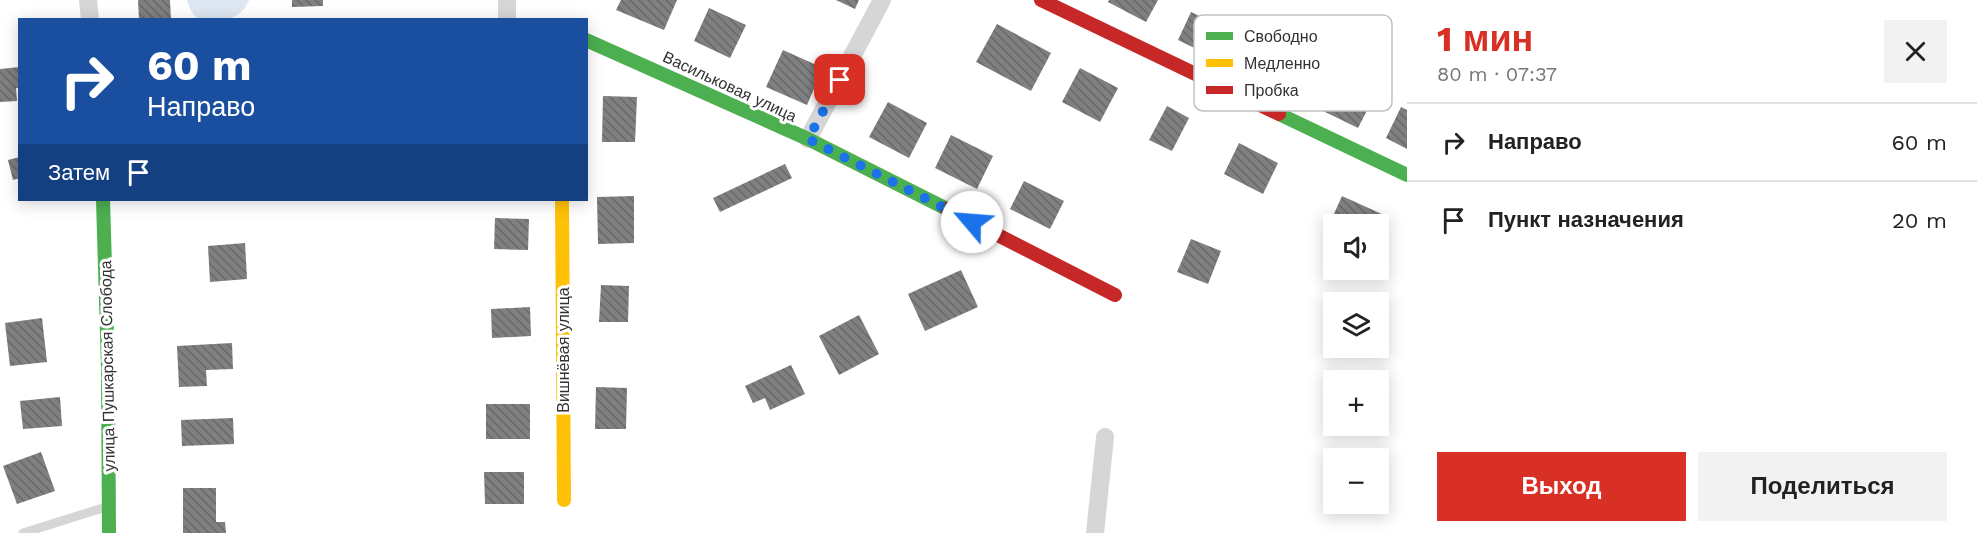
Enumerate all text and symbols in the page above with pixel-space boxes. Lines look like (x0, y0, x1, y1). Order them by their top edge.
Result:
legend (1194, 15, 1392, 111)
text: 1 мин (1437, 18, 1533, 60)
button: close (1884, 20, 1947, 83)
text: Свободно (1244, 27, 1318, 46)
text: 60 m (147, 41, 251, 90)
icon: right (48, 42, 126, 120)
street label: Васильковая улица (660, 47, 800, 126)
pin (814, 54, 865, 105)
text: Медленно (1244, 54, 1320, 73)
text: 80 m · 07:37 (1437, 62, 1557, 86)
icon: arrive (823, 63, 856, 96)
text: Пробка (1244, 81, 1299, 100)
text: Направо (147, 91, 255, 123)
icon: right (1437, 126, 1470, 159)
text: Направо (1488, 129, 1582, 154)
text: 60 m (1891, 130, 1947, 155)
icon: arrive (122, 156, 155, 189)
text: Затем (48, 160, 110, 185)
position arrow (940, 190, 1004, 254)
icon: arrive (1437, 204, 1470, 237)
text: Пункт назначения (1488, 207, 1684, 232)
text: 20 m (1892, 208, 1947, 233)
map controls (1323, 214, 1389, 514)
button: sound (1323, 214, 1389, 280)
street label: улица Пушкарская Слобода (96, 260, 119, 472)
street label: Вишнёвая улица (554, 287, 573, 413)
button: layers (1323, 292, 1389, 358)
button: + (1323, 370, 1389, 436)
button: − (1323, 448, 1389, 514)
button: Выход (1437, 452, 1686, 521)
button: Поделиться (1698, 452, 1947, 521)

